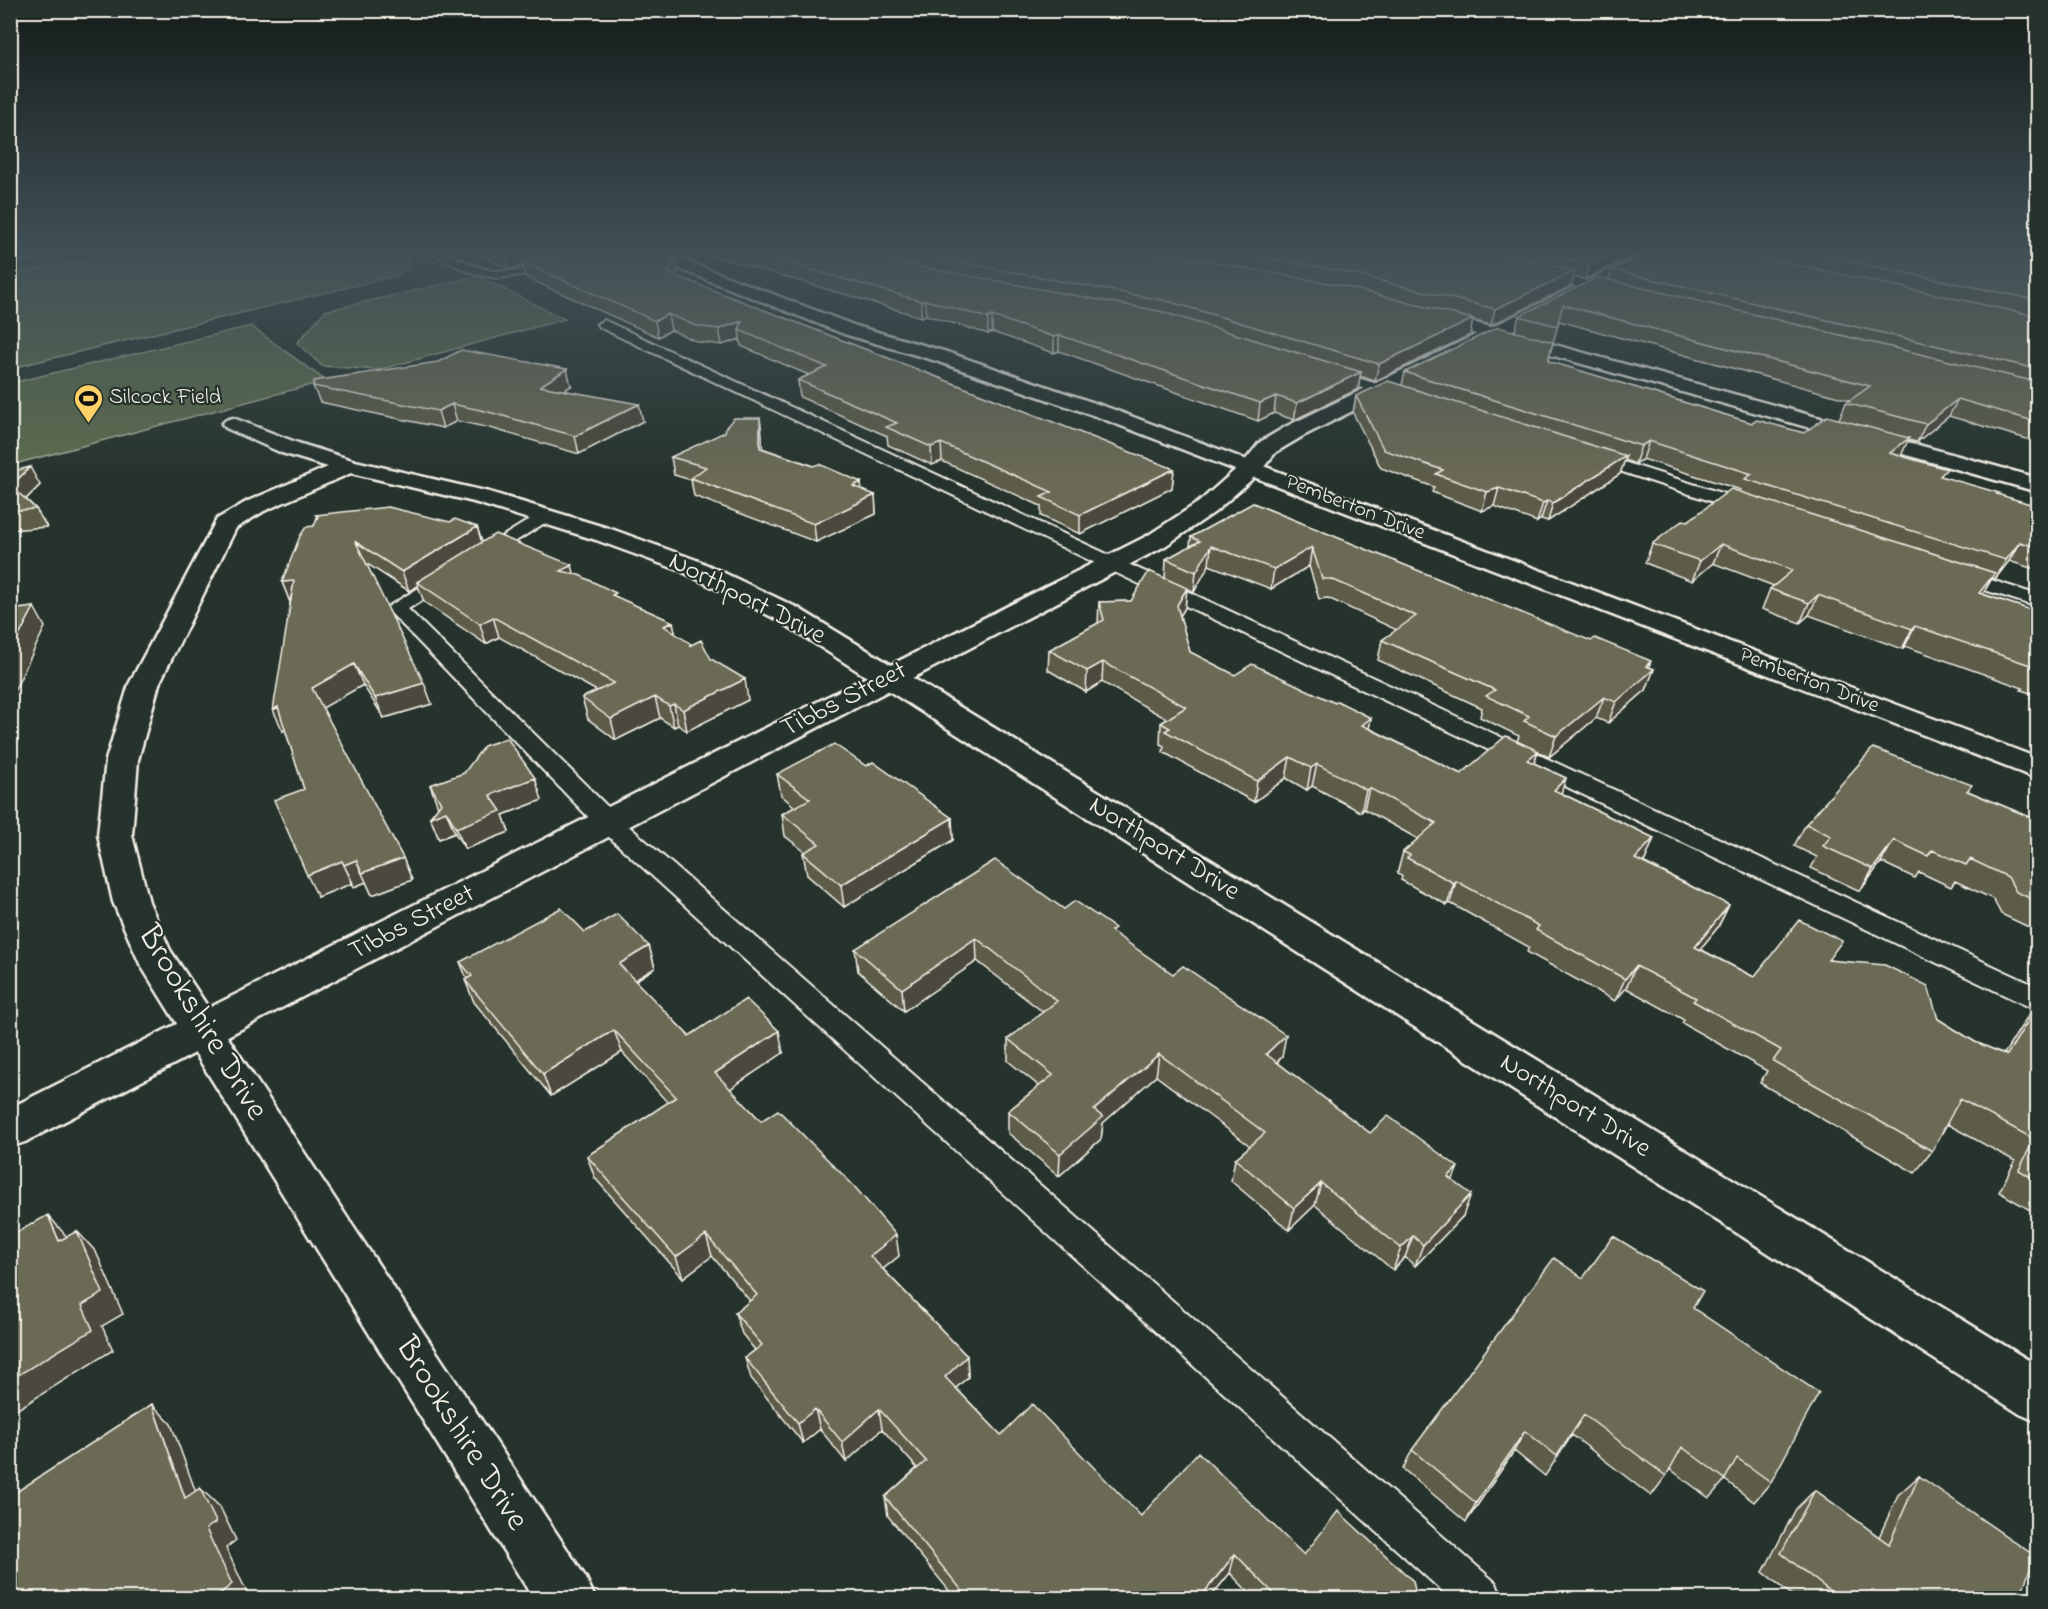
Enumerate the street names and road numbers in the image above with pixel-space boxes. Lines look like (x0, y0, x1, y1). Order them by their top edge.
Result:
street label: Pemberton Drive (1280, 467, 1430, 549)
street label: Northport Drive (662, 543, 833, 656)
street label: Pemberton Drive (1734, 640, 1884, 722)
street label: Tibbs Street (774, 652, 914, 748)
street label: Northport Drive (1081, 787, 1248, 912)
street label: Tibbs Street (342, 875, 482, 971)
street label: Brookshire Drive (124, 915, 280, 1130)
street label: Northport Drive (1492, 1044, 1659, 1169)
street label: Brookshire Drive (382, 1327, 540, 1541)

